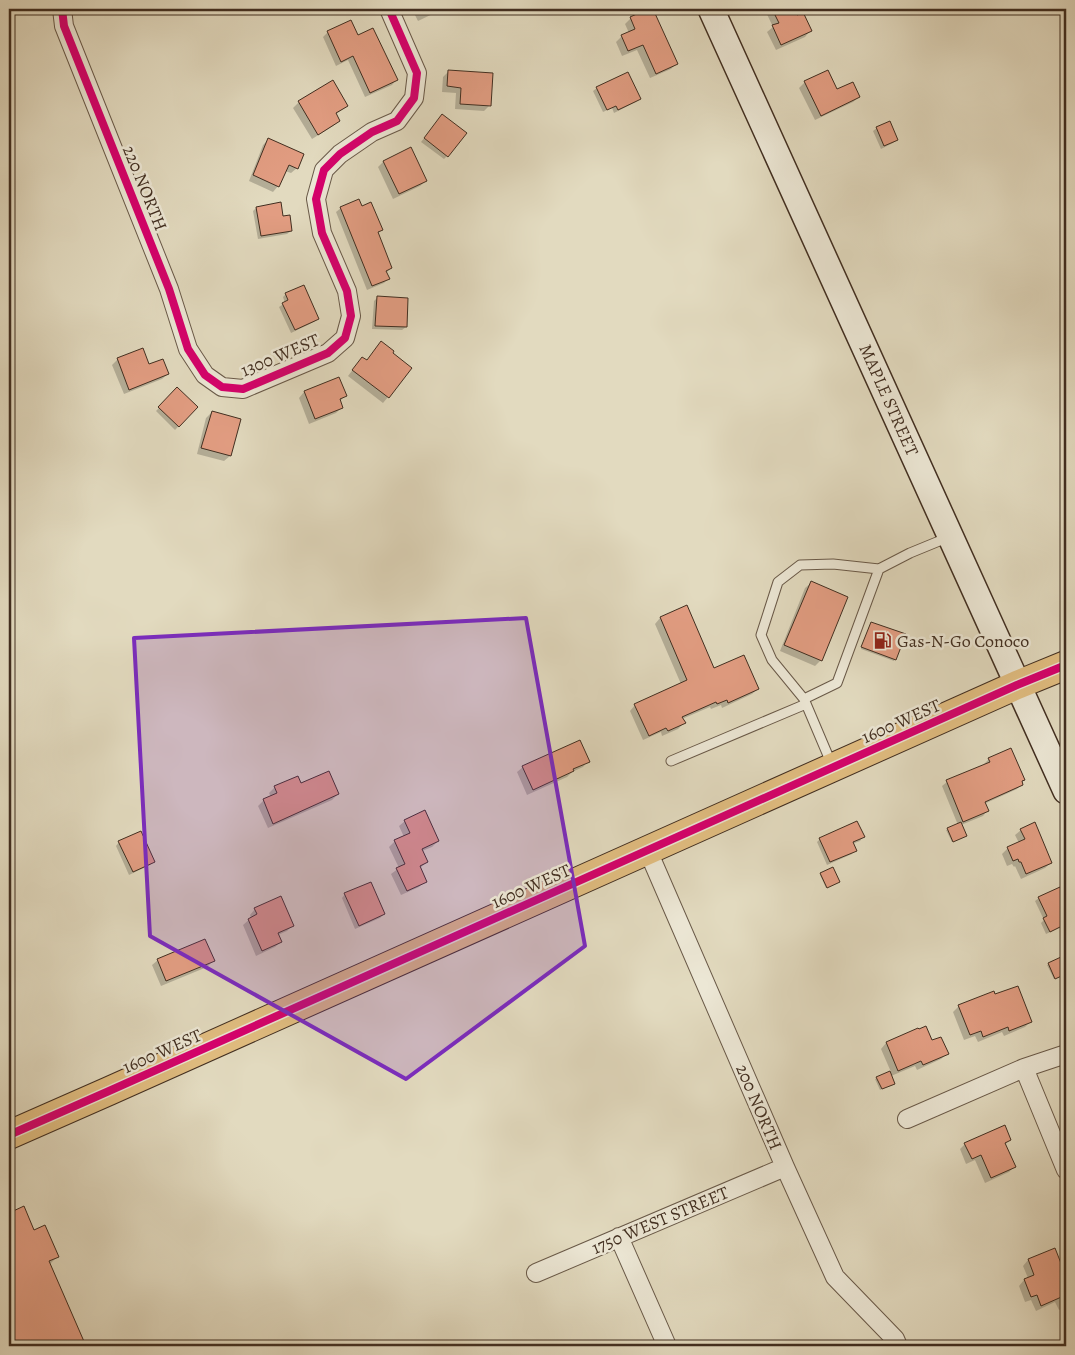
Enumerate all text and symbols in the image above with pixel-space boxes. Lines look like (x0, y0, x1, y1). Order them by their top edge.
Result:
street label: 220 NORTH (117, 142, 173, 234)
street label: 1300 WEST (237, 328, 323, 382)
street label: MAPLE STREET (854, 340, 924, 460)
place label: Gas-N-Go Conoco (897, 629, 1029, 653)
fuel station icon: Gas-N-Go Conoco (873, 631, 893, 651)
street label: 1600 WEST (858, 693, 944, 749)
street label: 1600 WEST (488, 858, 574, 914)
street label: 1600 WEST (119, 1023, 205, 1079)
street label: 200 NORTH (730, 1060, 788, 1154)
street label: 1750 WEST STREET (588, 1180, 732, 1260)

